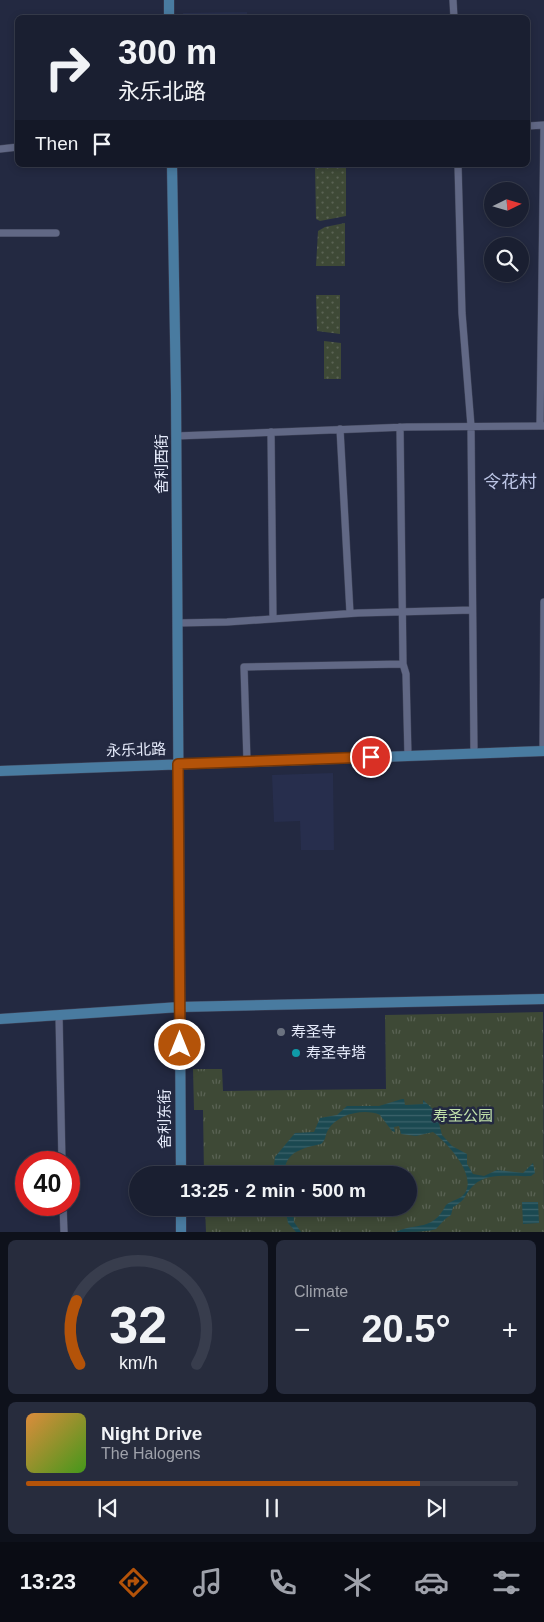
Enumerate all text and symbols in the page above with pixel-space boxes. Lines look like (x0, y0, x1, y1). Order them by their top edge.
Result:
text: 300 m (118, 32, 217, 71)
icon: right (35, 35, 100, 100)
text: 永乐北路 (118, 79, 206, 104)
icon: arrive (88, 130, 116, 158)
text: Then (35, 133, 78, 154)
north arrow (484, 182, 529, 228)
map controls (484, 182, 529, 282)
button: search (484, 237, 529, 282)
street label: 舍利西街 (153, 434, 170, 494)
district label: 令花村 (483, 472, 537, 492)
pin (350, 736, 392, 778)
street label: 永乐北路 (106, 740, 166, 759)
icon: arrive (357, 743, 385, 771)
position arrow (153, 1018, 205, 1070)
place label: 寿圣寺 (291, 1023, 336, 1040)
marker: 寿圣寺 (275, 1026, 287, 1038)
place label: 寿圣寺塔 (306, 1044, 366, 1061)
marker: 寿圣寺塔 (290, 1047, 302, 1059)
street label: 舍利东街 (156, 1089, 173, 1149)
park label: 寿圣公园 (433, 1107, 493, 1124)
speed limit sign: 40 (15, 1151, 80, 1216)
text: 13:25 · 2 min · 500 m (180, 1180, 366, 1201)
text: Climate (294, 1283, 348, 1300)
text: 32 (109, 1296, 167, 1354)
text: 20.5° (361, 1308, 451, 1350)
text: − (294, 1314, 310, 1345)
text: + (502, 1314, 518, 1345)
text: km/h (119, 1353, 157, 1373)
text: Night Drive (101, 1423, 202, 1444)
text: The Halogens (101, 1445, 201, 1462)
icon: previous (94, 1494, 122, 1522)
icon: pause (258, 1494, 286, 1522)
icon: next (422, 1494, 450, 1522)
icon: directions (116, 1565, 151, 1600)
icon: music (190, 1565, 225, 1600)
icon: phone (265, 1565, 300, 1600)
icon: climate (340, 1565, 375, 1600)
icon: car (414, 1565, 449, 1600)
icon: filters (489, 1565, 524, 1600)
text: 13:23 (20, 1569, 76, 1594)

